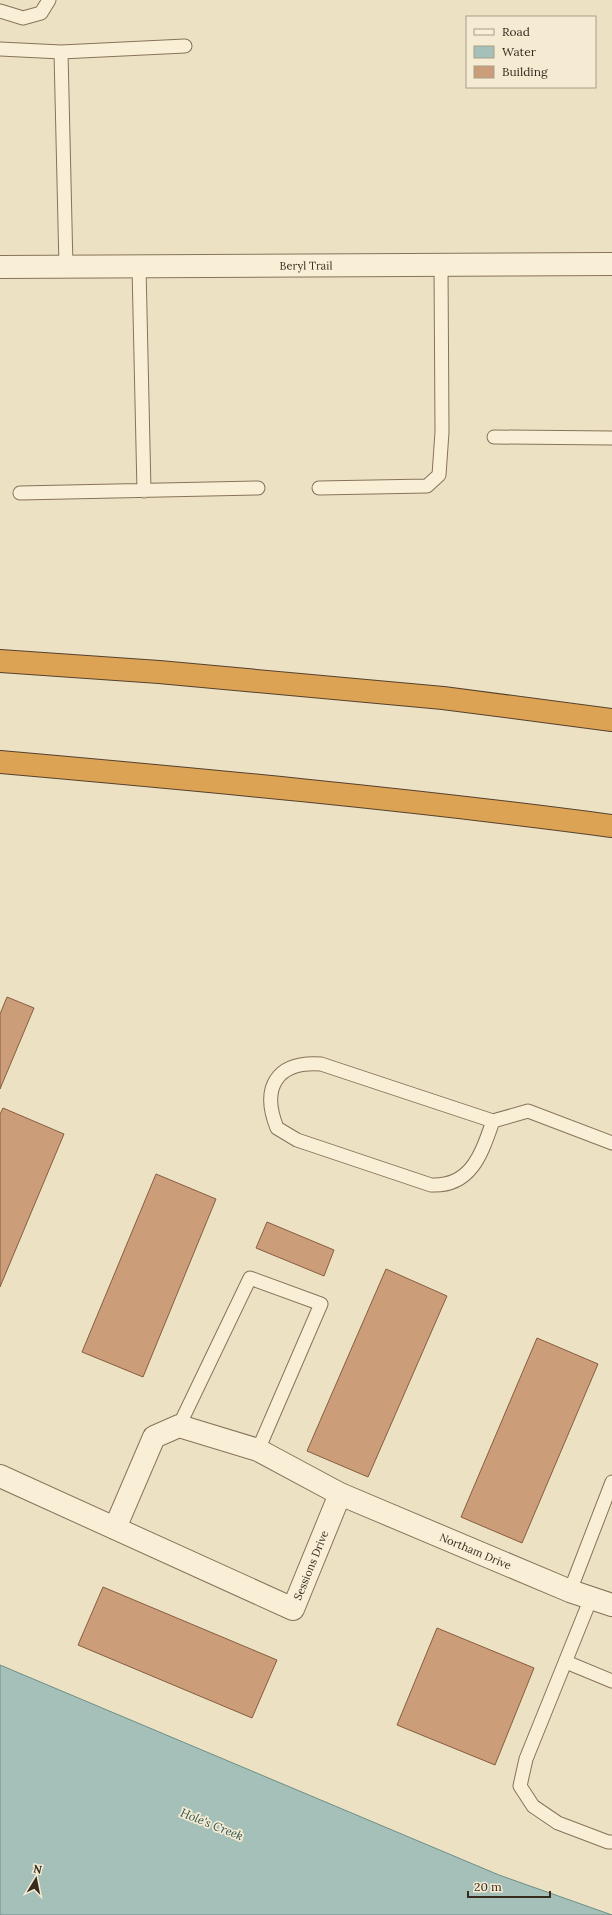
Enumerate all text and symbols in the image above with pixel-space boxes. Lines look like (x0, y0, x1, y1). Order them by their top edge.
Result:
legend (466, 16, 596, 88)
text: Road (502, 24, 530, 39)
text: Water (502, 44, 537, 59)
text: Building (502, 64, 548, 79)
street label: Beryl Trail (280, 258, 332, 273)
street label: Sessions Drive (290, 1528, 331, 1602)
street label: Northam Drive (438, 1530, 513, 1572)
water label: Hole's Creek (178, 1805, 246, 1843)
north arrow (16, 1859, 56, 1899)
text: N (32, 1862, 44, 1877)
scale bar (468, 1873, 550, 1899)
text: 20 m (474, 1879, 502, 1894)

